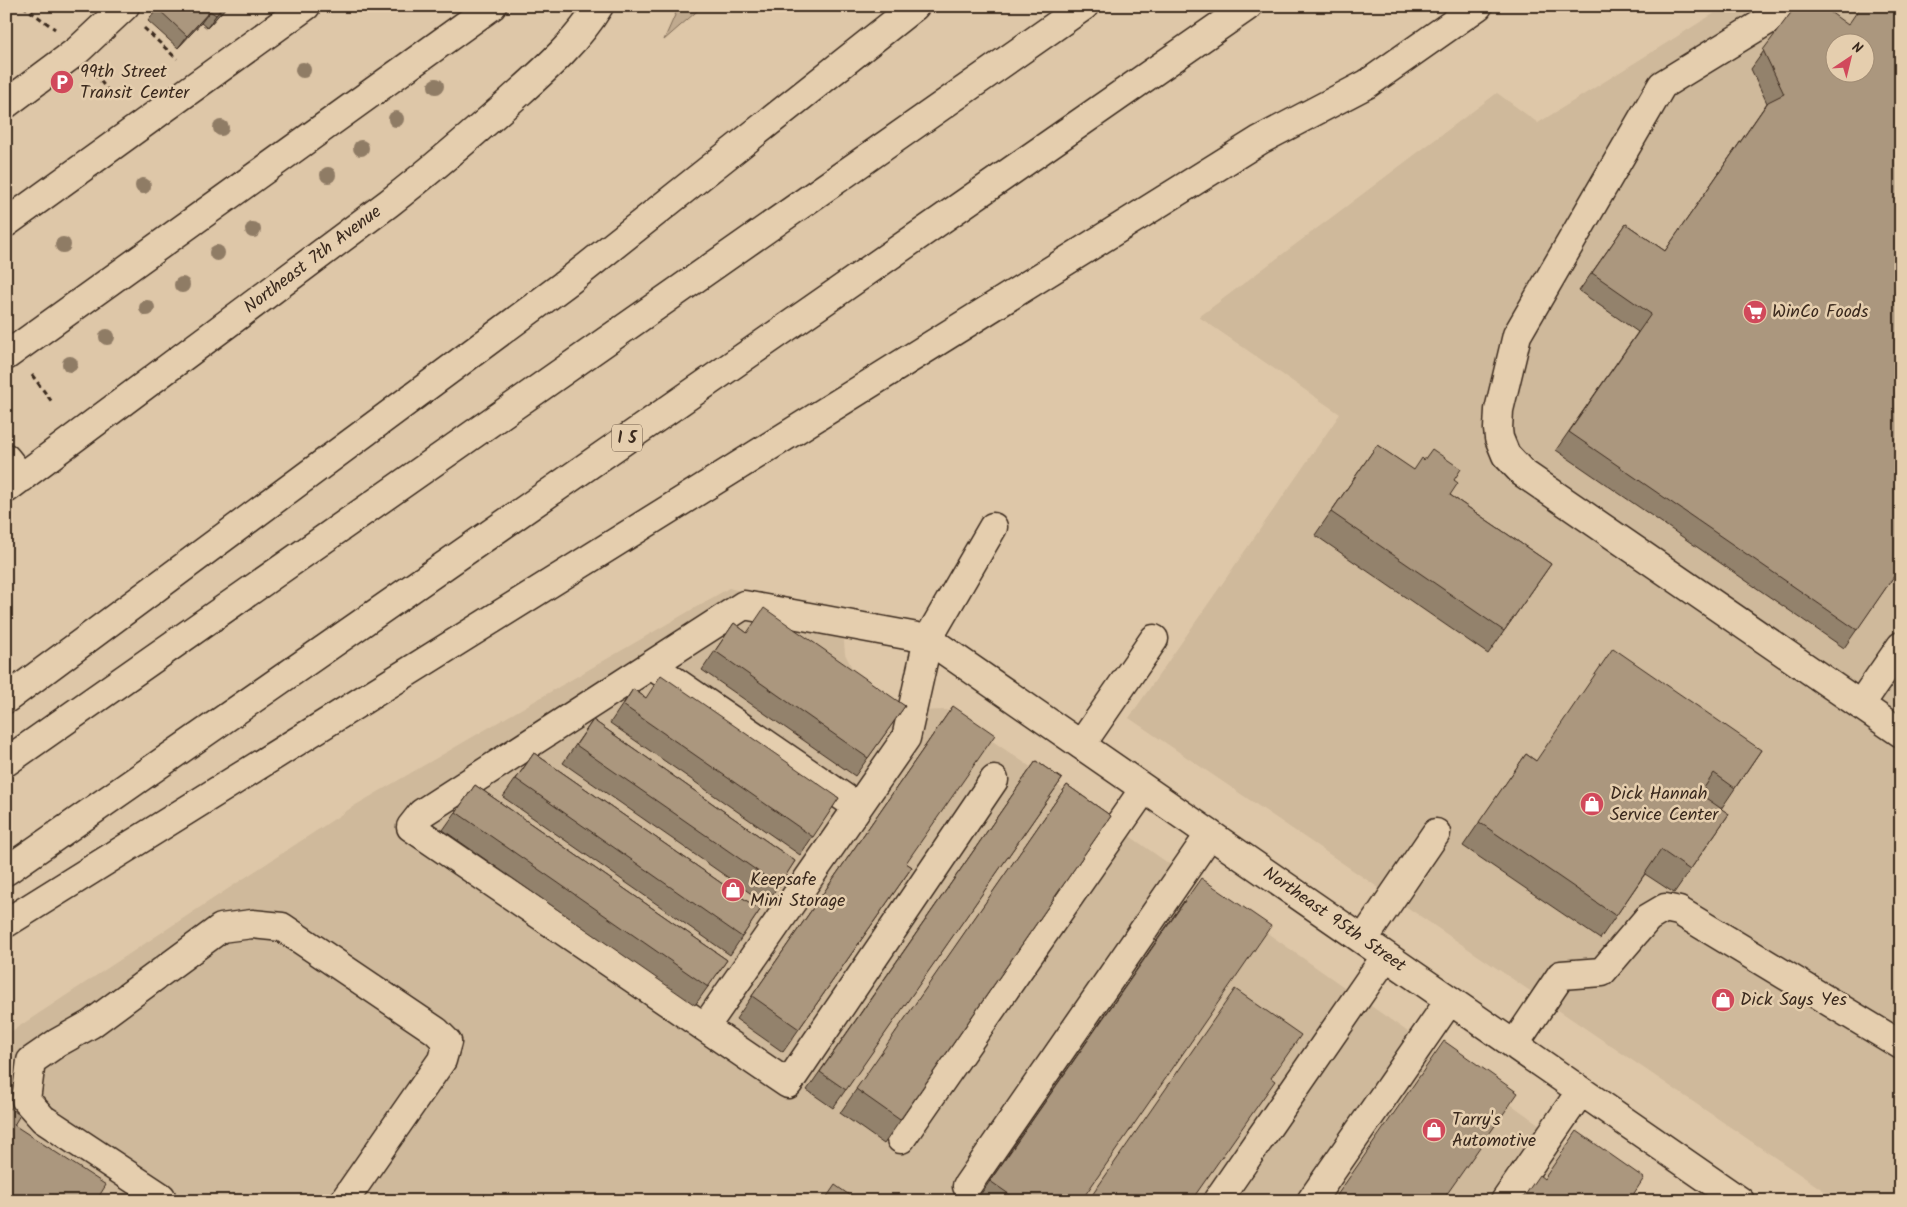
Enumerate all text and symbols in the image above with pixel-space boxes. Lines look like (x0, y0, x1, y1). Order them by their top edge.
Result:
north arrow (1824, 32, 1874, 82)
text: N (1847, 37, 1867, 60)
place label: 99th Street Transit Center (80, 58, 190, 108)
parking icon: 99th Street Transit Center (49, 69, 75, 95)
street label: Northeast 7th Avenue (238, 198, 388, 322)
place label: WinCo Foods (1772, 298, 1869, 327)
supermarket icon: WinCo Foods (1742, 299, 1768, 325)
road number: I 5 (612, 424, 642, 452)
place label: Dick Hannah Service Center (1610, 780, 1719, 830)
shop icon: Dick Hannah Service Center (1579, 791, 1605, 817)
street label: Northeast 95th Street (1256, 860, 1412, 981)
place label: Keepsafe Mini Storage (750, 866, 845, 916)
shop icon: Keepsafe Mini Storage (720, 877, 746, 903)
place label: Dick Says Yes (1740, 986, 1847, 1015)
shop icon: Dick Says Yes (1710, 987, 1736, 1013)
place label: Tarry's Automotive (1452, 1106, 1536, 1156)
shop icon: Tarry's Automotive (1421, 1117, 1447, 1143)

